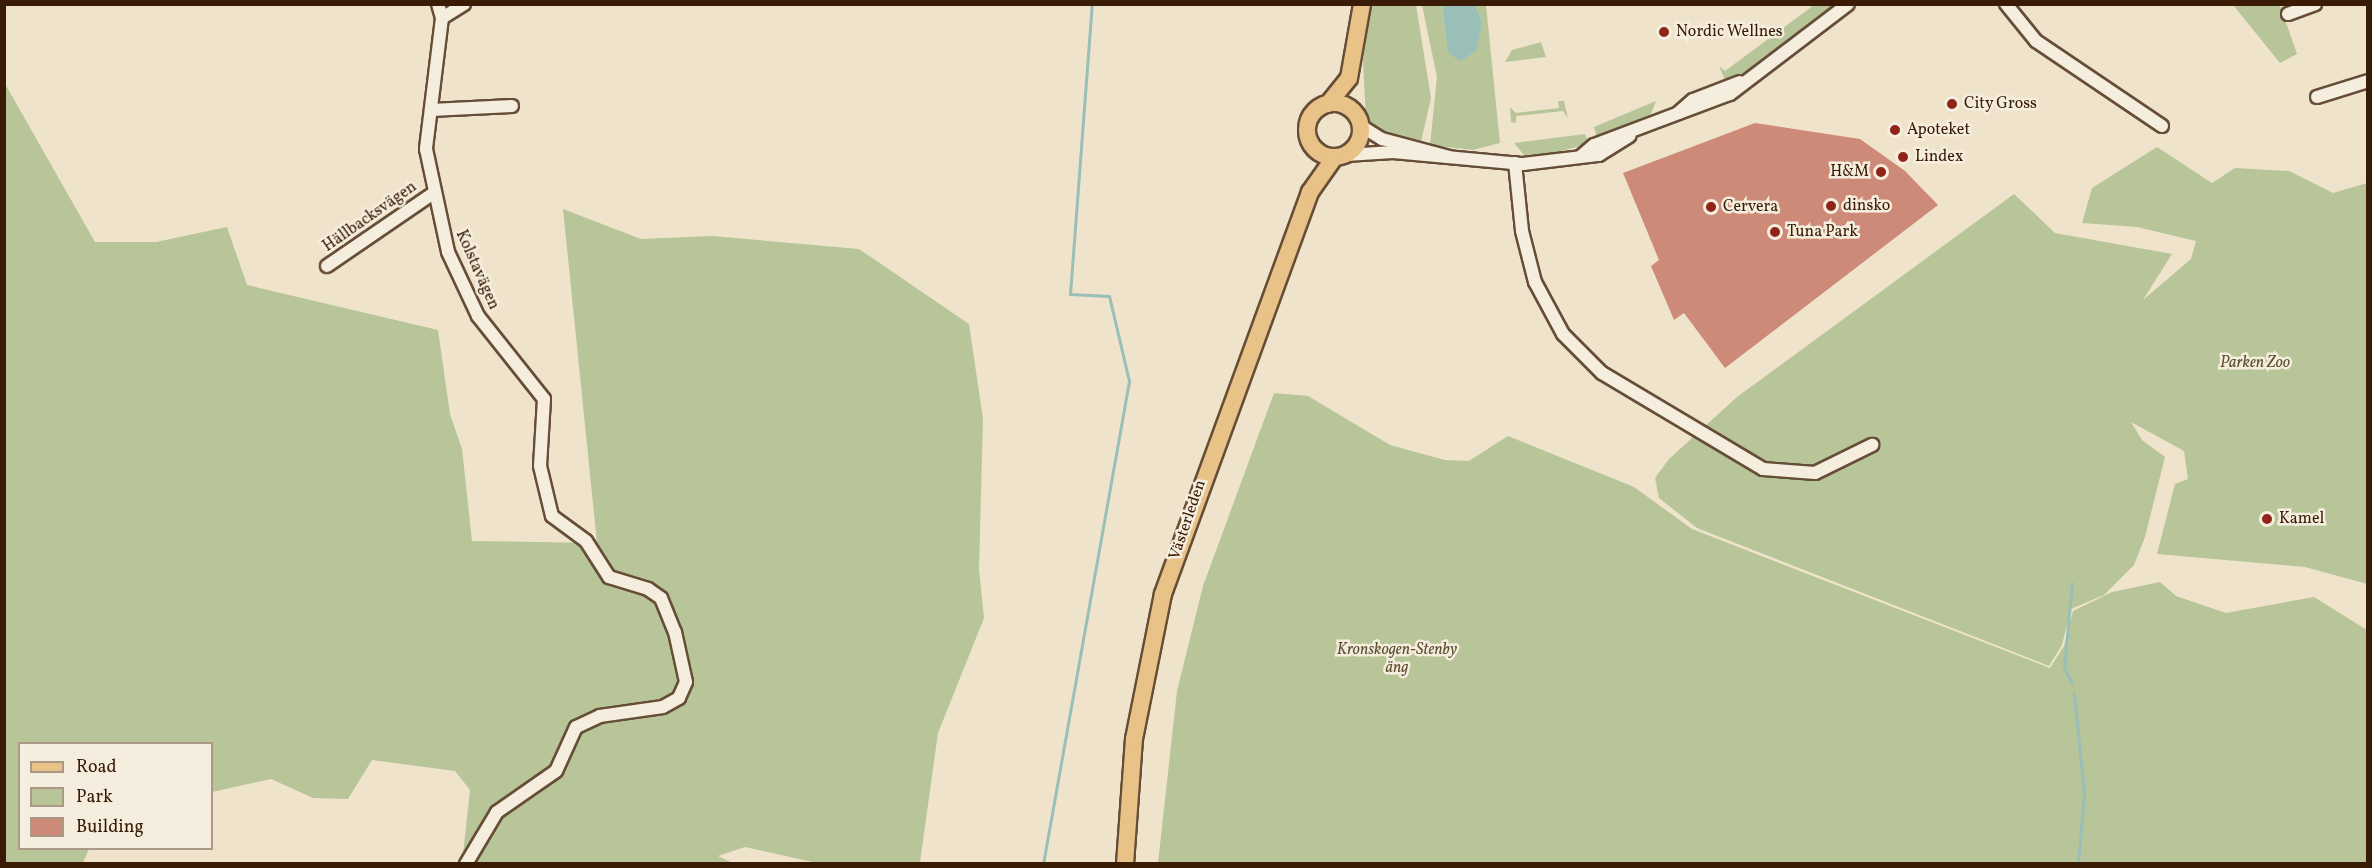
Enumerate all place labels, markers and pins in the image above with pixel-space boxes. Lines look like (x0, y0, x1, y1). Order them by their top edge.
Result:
place label: Nordic Wellnes (1676, 22, 1783, 42)
marker: Nordic Wellnes (1657, 25, 1671, 39)
place label: City Gross (1964, 94, 2037, 114)
marker: City Gross (1945, 97, 1959, 111)
place label: Apoteket (1907, 120, 1970, 140)
marker: Apoteket (1888, 123, 1902, 137)
place label: Lindex (1915, 147, 1963, 167)
marker: Lindex (1896, 150, 1910, 164)
place label: H&M (1830, 162, 1869, 182)
marker: H&M (1874, 165, 1888, 179)
place label: dinsko (1843, 196, 1890, 216)
place label: Cervera (1723, 197, 1778, 217)
marker: dinsko (1824, 199, 1838, 213)
marker: Cervera (1704, 200, 1718, 214)
place label: Tuna Park (1787, 222, 1858, 242)
marker: Tuna Park (1768, 225, 1782, 239)
place label: Kamel (2279, 509, 2324, 529)
marker: Kamel (2260, 512, 2274, 526)

